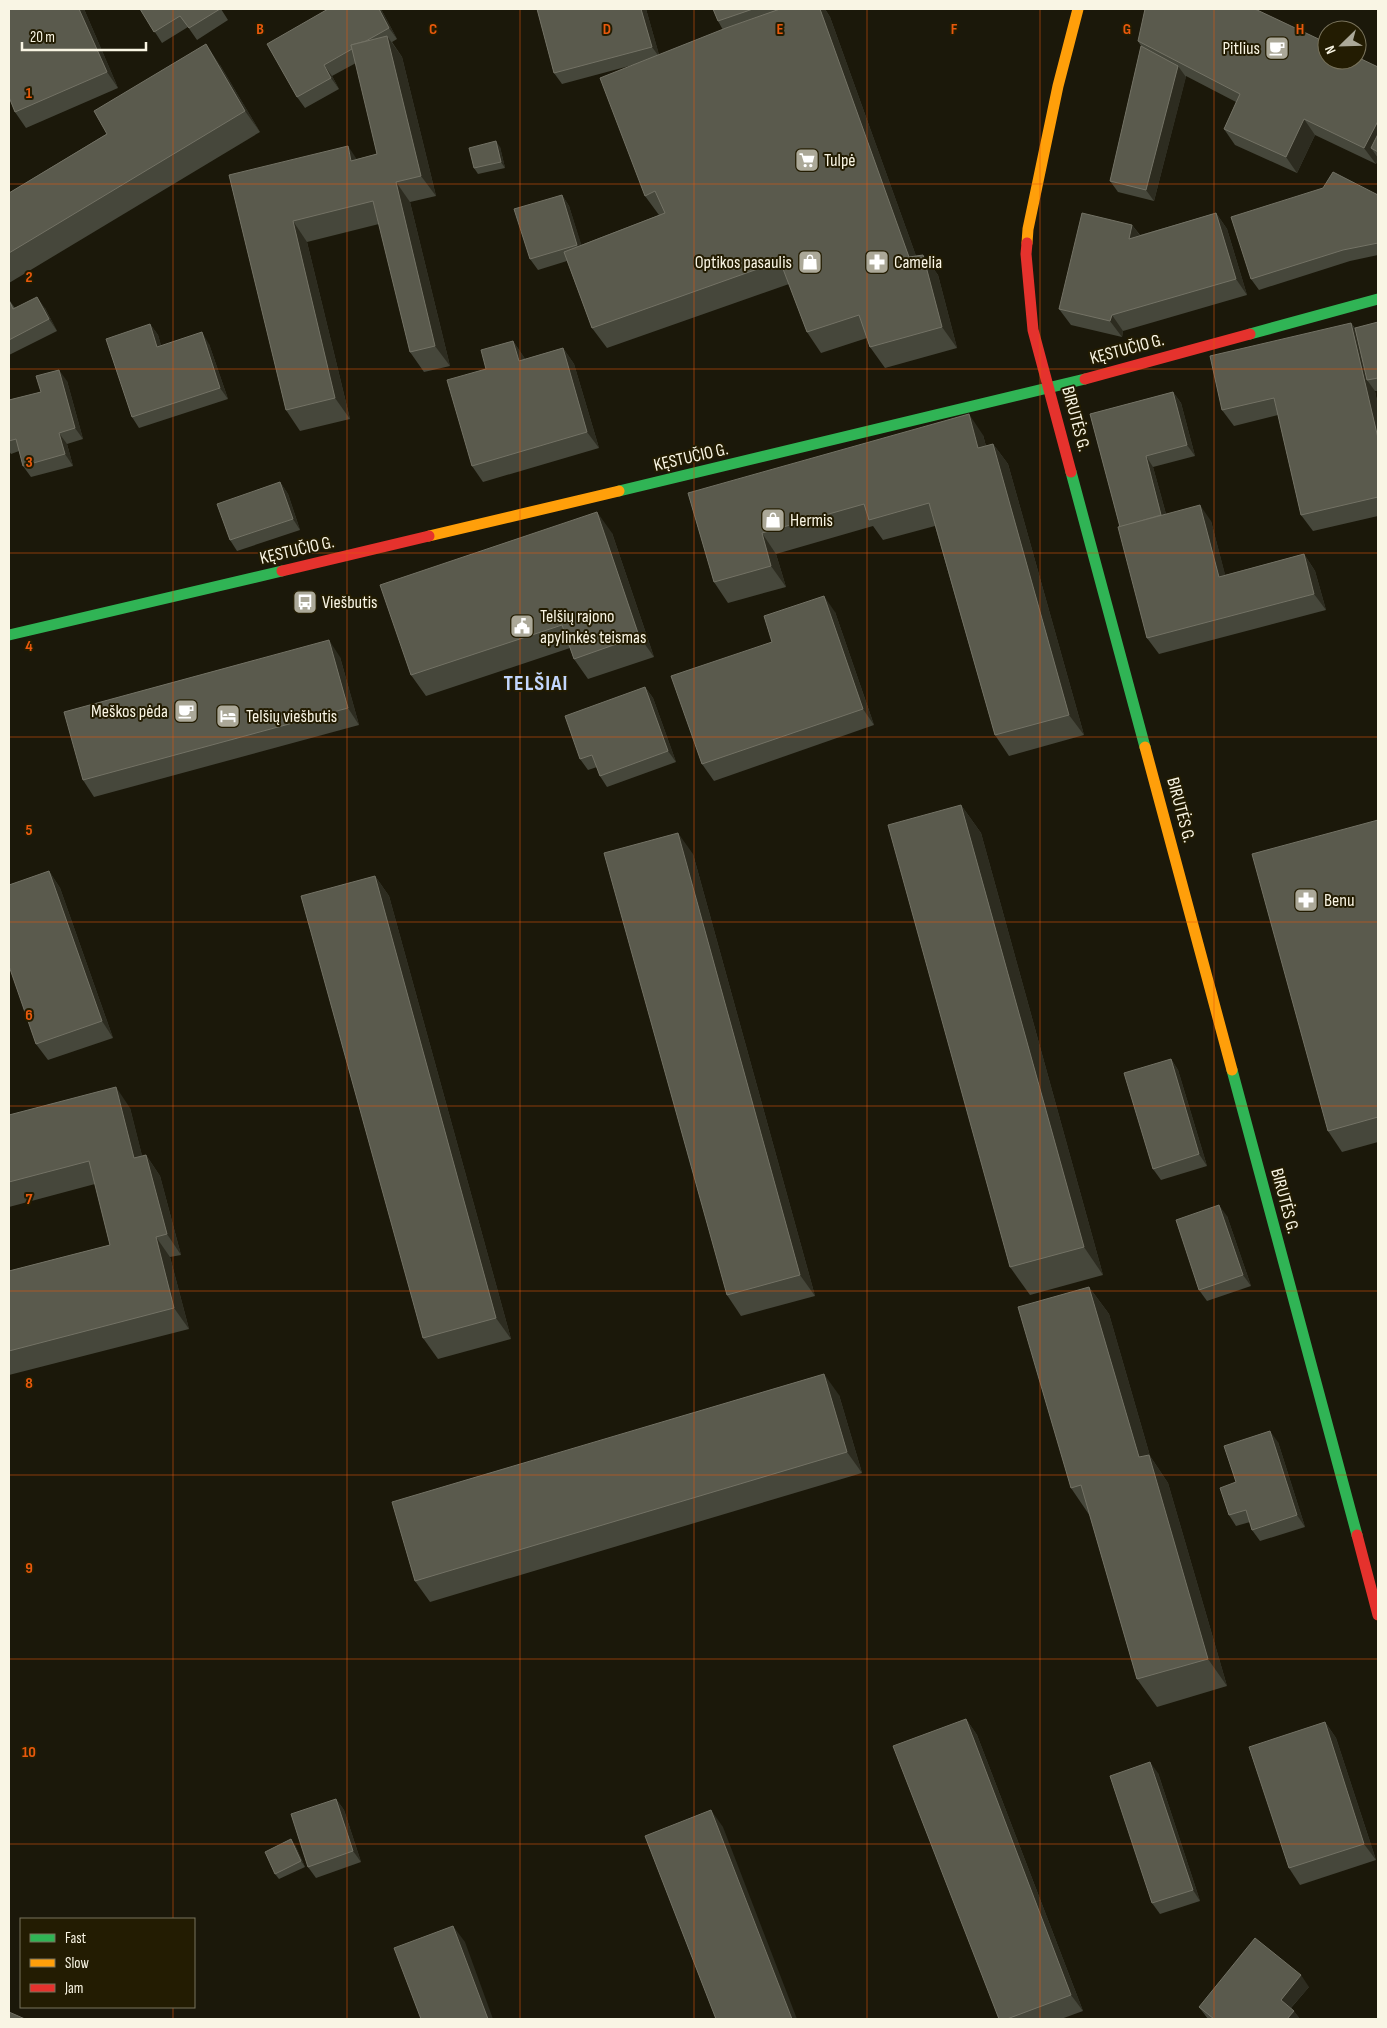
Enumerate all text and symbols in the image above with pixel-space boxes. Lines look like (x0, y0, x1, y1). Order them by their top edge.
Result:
scale bar (22, 20, 146, 52)
text: B (256, 20, 264, 39)
text: C (429, 20, 437, 39)
text: D (603, 20, 611, 39)
text: E (777, 20, 784, 39)
text: F (951, 20, 958, 39)
text: G (1123, 20, 1131, 39)
text: H (1296, 20, 1304, 39)
north arrow (1317, 20, 1367, 70)
text: 20 m (30, 28, 55, 47)
cafe icon: Pitlius (1264, 35, 1290, 61)
place label: Pitlius (1223, 38, 1260, 59)
text: N (1321, 43, 1340, 57)
text: 1 (26, 84, 33, 103)
supermarket icon: Tulpė (794, 147, 820, 173)
place label: Tulpė (824, 150, 856, 171)
shop icon: Optikos pasaulis (797, 249, 823, 275)
pharmacy icon: Camelia (864, 249, 890, 275)
place label: Optikos pasaulis (695, 252, 792, 273)
place label: Camelia (894, 252, 942, 273)
text: 2 (25, 268, 33, 287)
street label: KĘSTUČIO G. (1088, 329, 1166, 369)
street label: BIRUTĖS G. (1057, 384, 1095, 454)
street label: KĘSTUČIO G. (652, 438, 730, 476)
text: 3 (25, 453, 33, 472)
shop icon: Hermis (760, 507, 786, 533)
place label: Hermis (790, 510, 833, 531)
street label: KĘSTUČIO G. (258, 531, 336, 569)
bus stop icon: Viešbutis (292, 589, 318, 615)
place label: Viešbutis (322, 592, 377, 613)
place label: Telšių rajono apylinkės teismas (540, 606, 646, 648)
public building icon: Telšių rajono apylinkės teismas (509, 613, 535, 639)
text: 4 (25, 637, 33, 656)
district label: TELŠIAI (504, 670, 568, 697)
cafe icon: Meškos pėda (173, 698, 199, 724)
place label: Meškos pėda (91, 701, 168, 722)
hotel icon: Telšių viešbutis (215, 703, 241, 729)
place label: Telšių viešbutis (246, 706, 337, 727)
street label: BIRUTĖS G. (1162, 775, 1200, 845)
text: 5 (25, 821, 33, 840)
pharmacy icon: Benu (1293, 887, 1319, 913)
place label: Benu (1324, 890, 1354, 911)
text: 6 (25, 1006, 33, 1025)
street label: BIRUTĖS G. (1266, 1166, 1304, 1236)
text: 7 (26, 1190, 33, 1209)
text: 8 (25, 1374, 33, 1393)
text: 9 (25, 1559, 33, 1578)
text: 10 (22, 1743, 36, 1762)
legend (20, 1918, 195, 2008)
text: Fast (65, 1929, 87, 1948)
text: Slow (65, 1954, 89, 1973)
text: Jam (64, 1979, 83, 1998)

